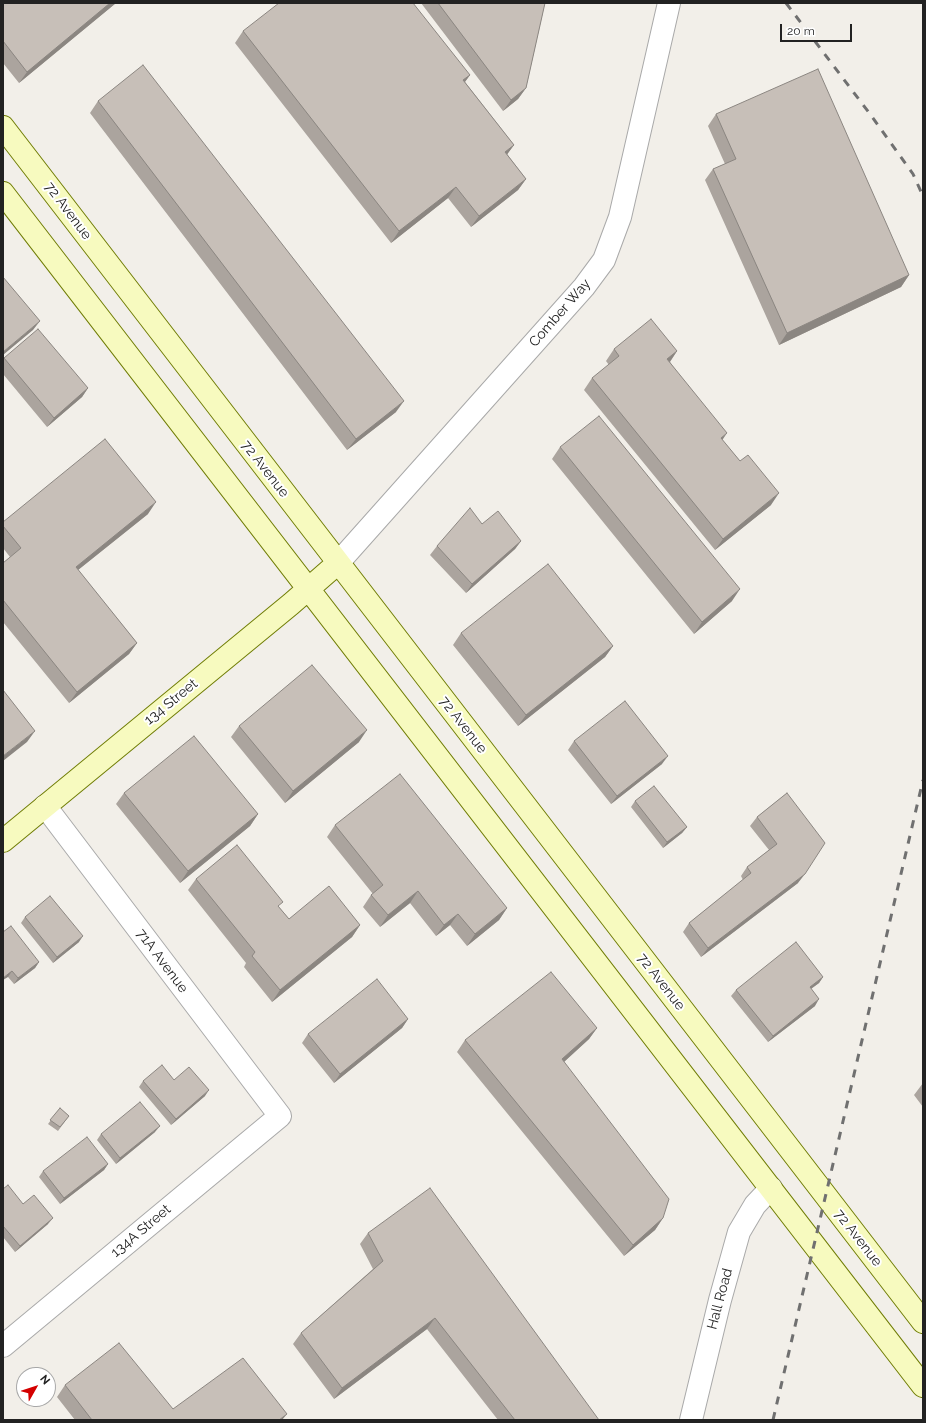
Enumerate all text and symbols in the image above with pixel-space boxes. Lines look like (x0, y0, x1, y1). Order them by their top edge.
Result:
scale bar (782, 16, 854, 42)
text: 20 m (787, 24, 815, 38)
street label: 72 Avenue (41, 179, 95, 243)
street label: Comber Way (526, 275, 594, 351)
street label: 72 Avenue (238, 437, 292, 501)
street label: 134 Street (141, 675, 201, 729)
street label: 72 Avenue (436, 693, 490, 757)
street label: 71A Avenue (133, 926, 191, 996)
street label: 72 Avenue (634, 950, 688, 1014)
street label: 134A Street (108, 1201, 174, 1261)
street label: 72 Avenue (831, 1206, 885, 1270)
street label: Hall Road (704, 1267, 736, 1331)
north arrow (16, 1367, 56, 1407)
text: N (37, 1372, 53, 1387)

